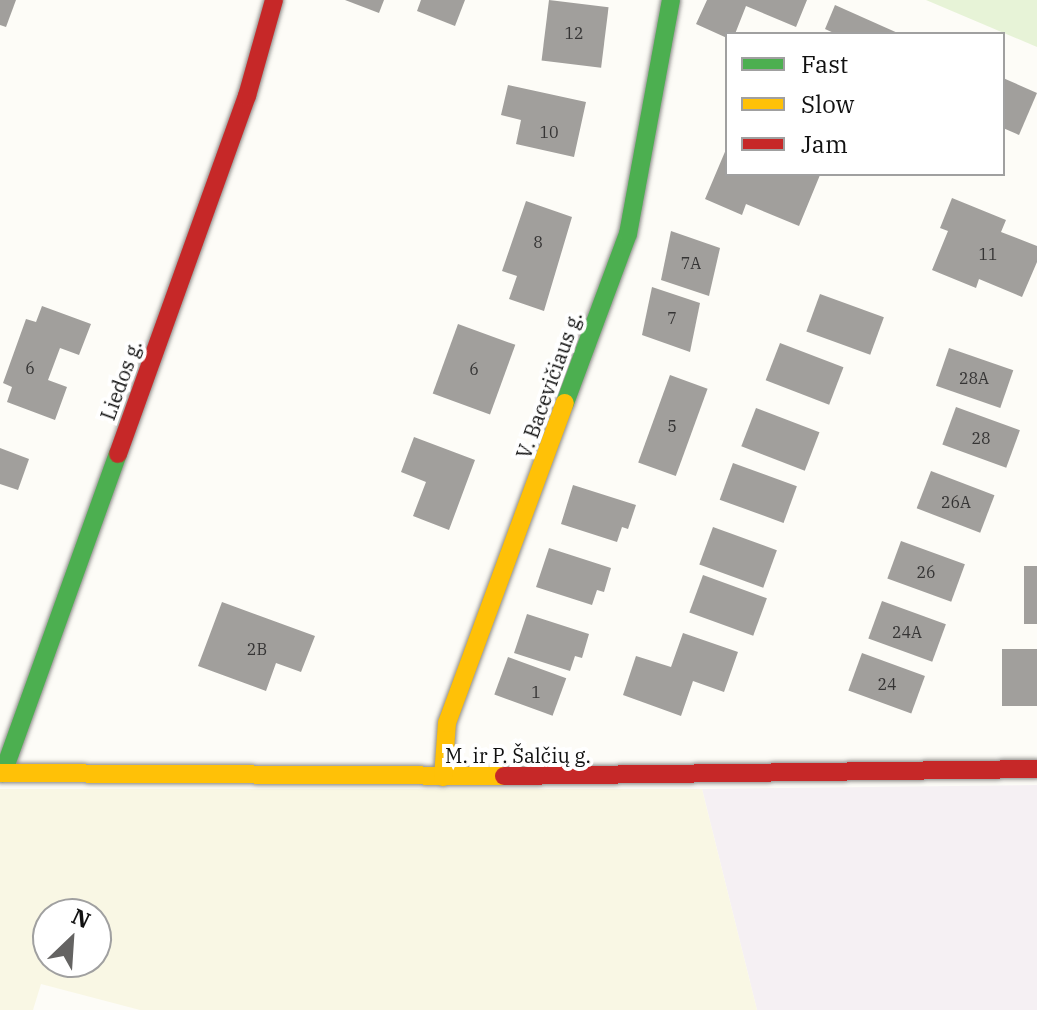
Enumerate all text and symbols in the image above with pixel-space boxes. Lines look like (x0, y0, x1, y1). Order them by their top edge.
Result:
house number: 12 (564, 23, 584, 43)
legend (725, 32, 1005, 176)
text: Fast (801, 48, 848, 80)
text: Slow (801, 88, 854, 120)
house number: 10 (539, 122, 559, 142)
text: Jam (801, 128, 848, 160)
house number: 8 (533, 232, 543, 252)
house number: 11 (978, 244, 998, 264)
house number: 7A (681, 253, 701, 273)
street label: V. Bacevičiaus g. (511, 308, 587, 462)
house number: 7 (667, 308, 677, 328)
street label: Liedos g. (95, 337, 147, 423)
house number: 6 (25, 358, 35, 378)
house number: 6 (469, 359, 479, 379)
house number: 28A (959, 368, 989, 388)
house number: 5 (667, 416, 677, 436)
house number: 28 (971, 428, 991, 448)
house number: 26A (941, 492, 971, 512)
house number: 26 (916, 562, 936, 582)
house number: 24A (892, 622, 922, 642)
house number: 2B (247, 639, 267, 659)
house number: 24 (877, 674, 897, 694)
house number: 1 (531, 682, 541, 702)
street label: M. ir P. Šalčių g. (445, 743, 591, 767)
north arrow (32, 898, 112, 978)
text: N (67, 901, 96, 934)

